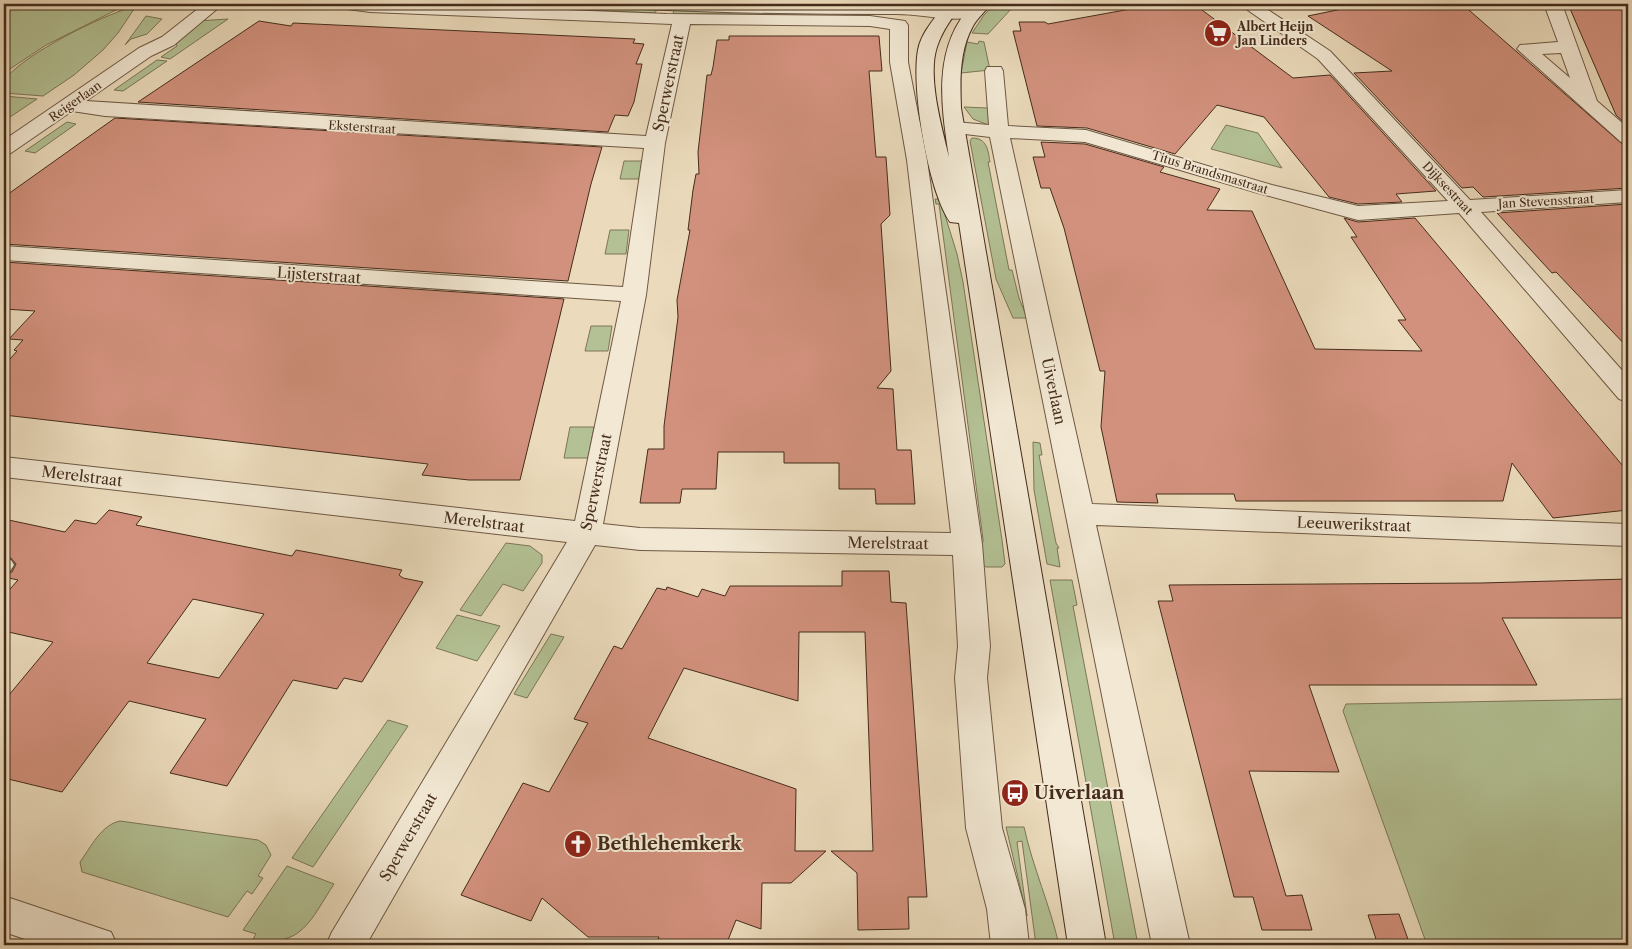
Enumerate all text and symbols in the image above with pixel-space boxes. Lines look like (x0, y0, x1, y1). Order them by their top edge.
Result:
supermarket icon: Albert Heijn Jan Linders (1203, 18, 1233, 48)
place label: Albert Heijn Jan Linders (1235, 19, 1314, 48)
street label: Sperwerstraat (648, 32, 688, 133)
street label: Reigerlaan (46, 77, 105, 125)
street label: Eksterstraat (328, 117, 397, 137)
street label: Titus Brandsmastraat (1150, 147, 1271, 197)
street label: Dijksestraat (1420, 158, 1477, 218)
street label: Jan Stevensstraat (1496, 191, 1595, 211)
street label: Lijsterstraat (276, 263, 362, 287)
street label: Uiverlaan (1038, 356, 1070, 427)
street label: Sperwerstraat (576, 431, 616, 532)
street label: Merelstraat (40, 462, 124, 490)
street label: Merelstraat (442, 508, 526, 536)
street label: Leeuwerikstraat (1296, 513, 1412, 536)
street label: Merelstraat (847, 533, 930, 553)
bus stop icon: Uiverlaan (1000, 778, 1030, 808)
place label: Uiverlaan (1034, 782, 1125, 804)
street label: Sperwerstraat (375, 789, 441, 885)
church icon: Bethlehemkerk (563, 829, 593, 859)
place label: Bethlehemkerk (597, 833, 743, 855)

